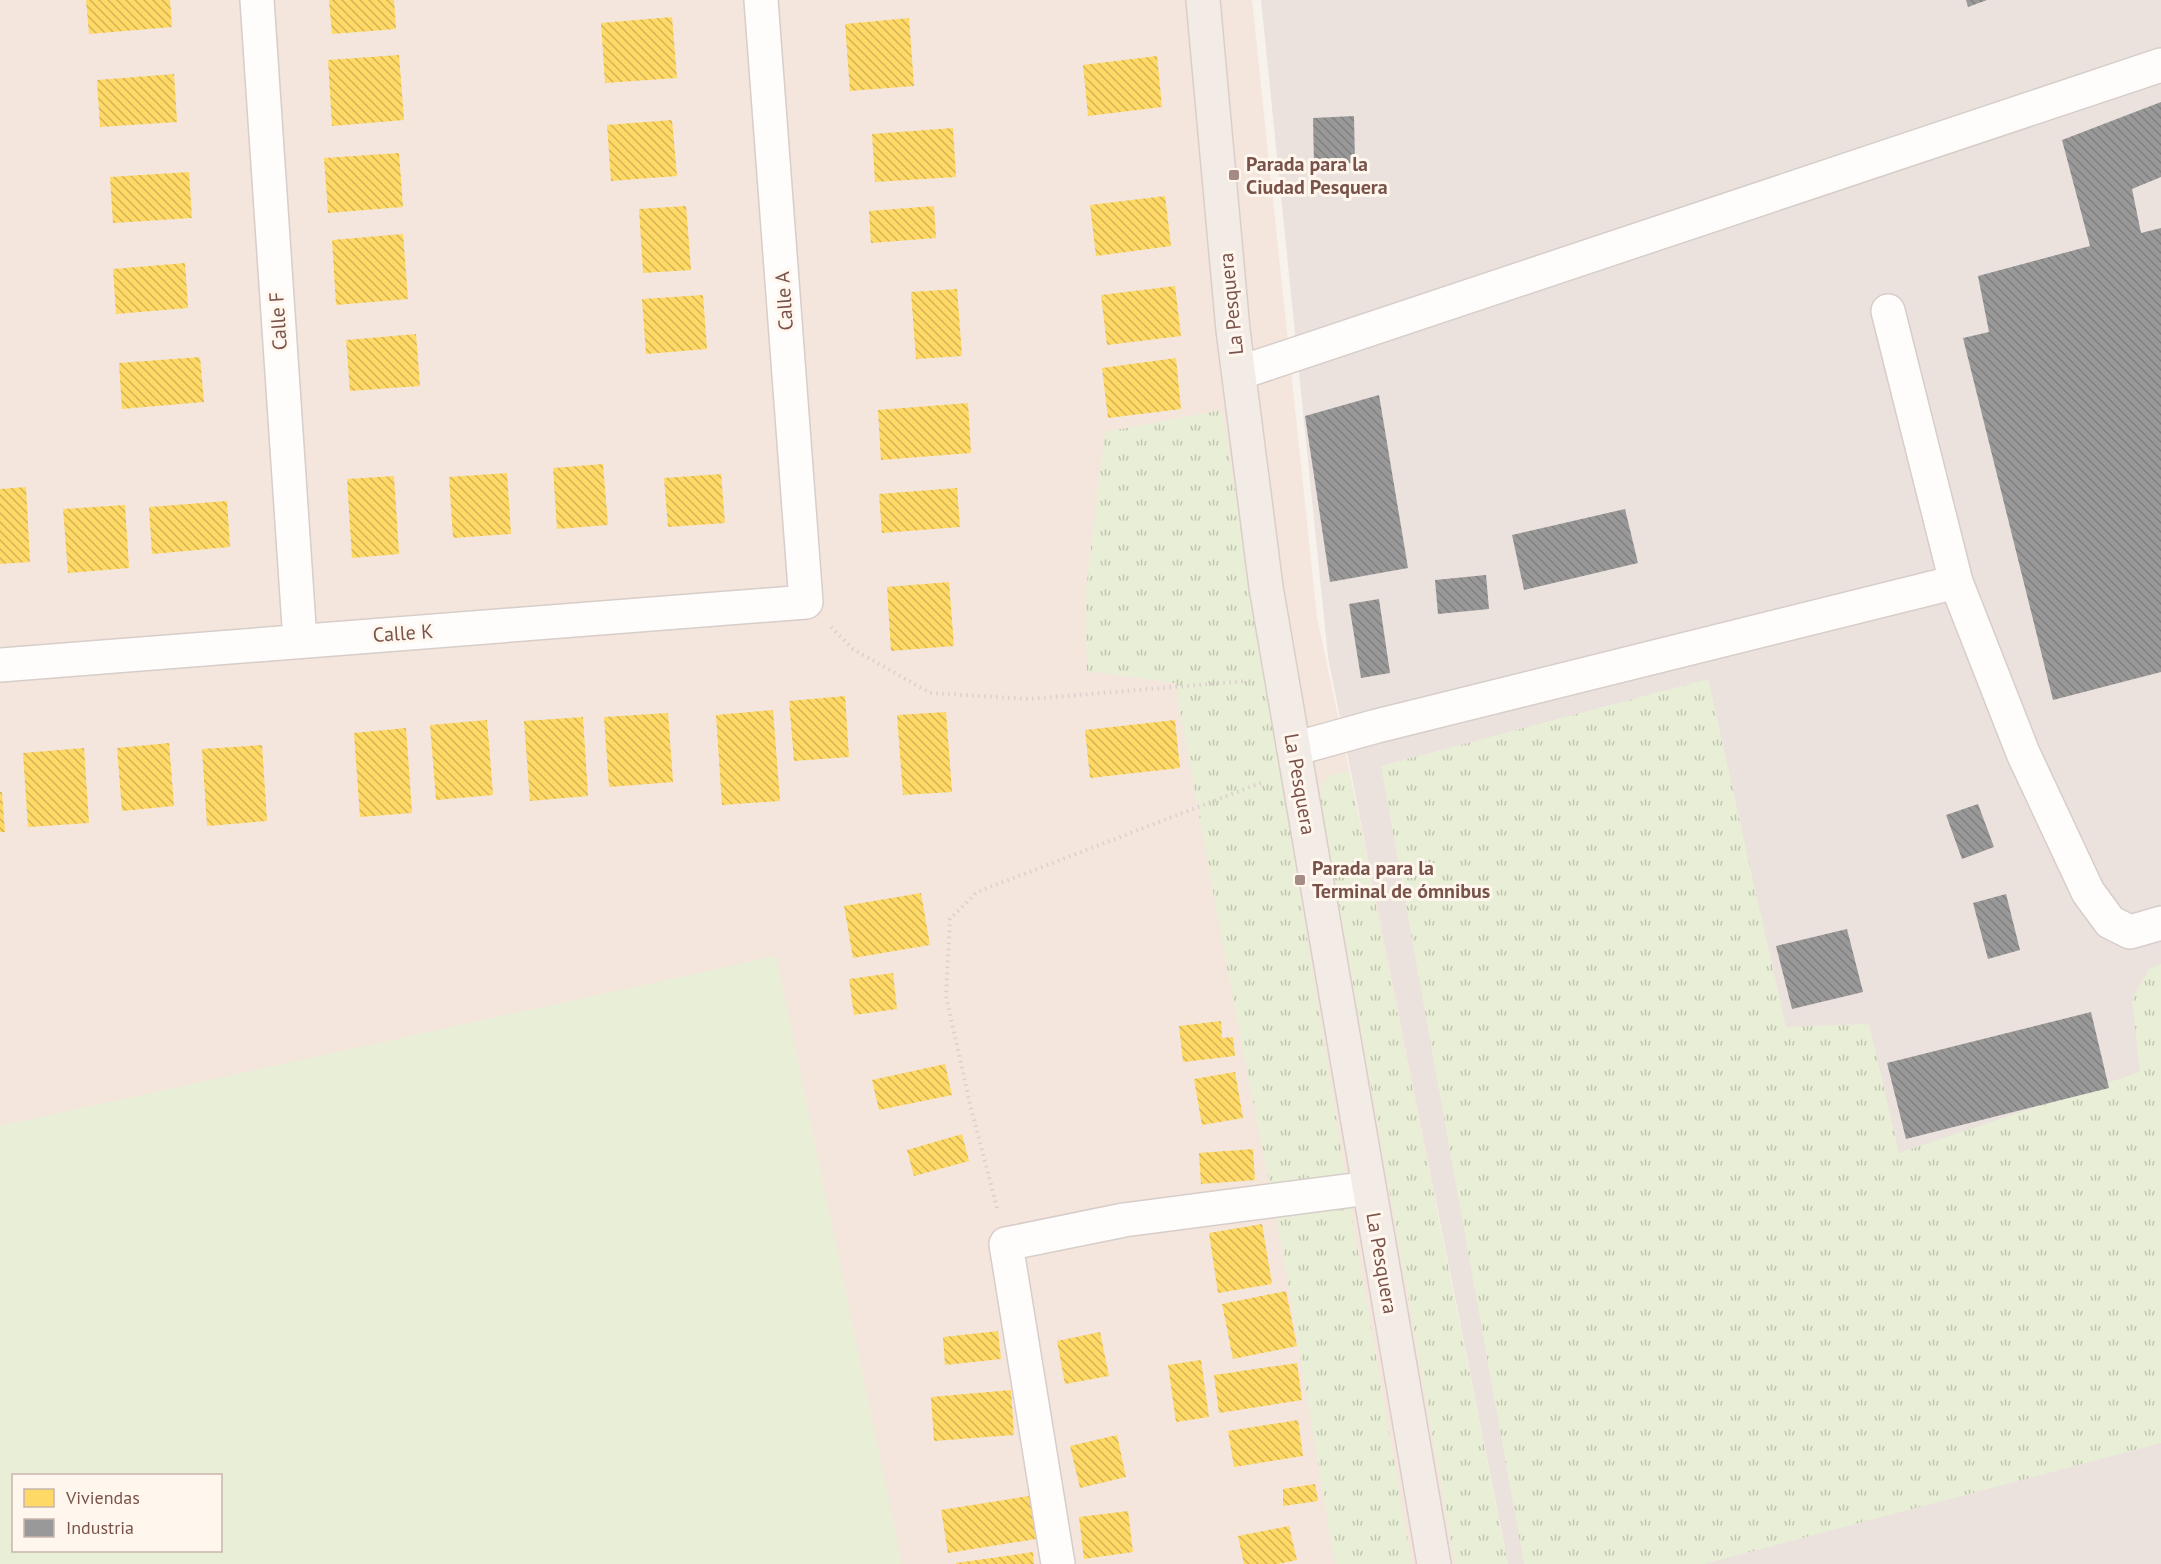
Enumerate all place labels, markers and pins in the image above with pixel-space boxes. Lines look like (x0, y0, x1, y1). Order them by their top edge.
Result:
place label: Parada para la Ciudad Pesquera (1246, 151, 1388, 200)
marker: Parada para la Ciudad Pesquera (1227, 168, 1241, 182)
place label: Parada para la Terminal de ómnibus (1312, 855, 1490, 904)
marker: Parada para la Terminal de ómnibus (1293, 873, 1307, 887)

